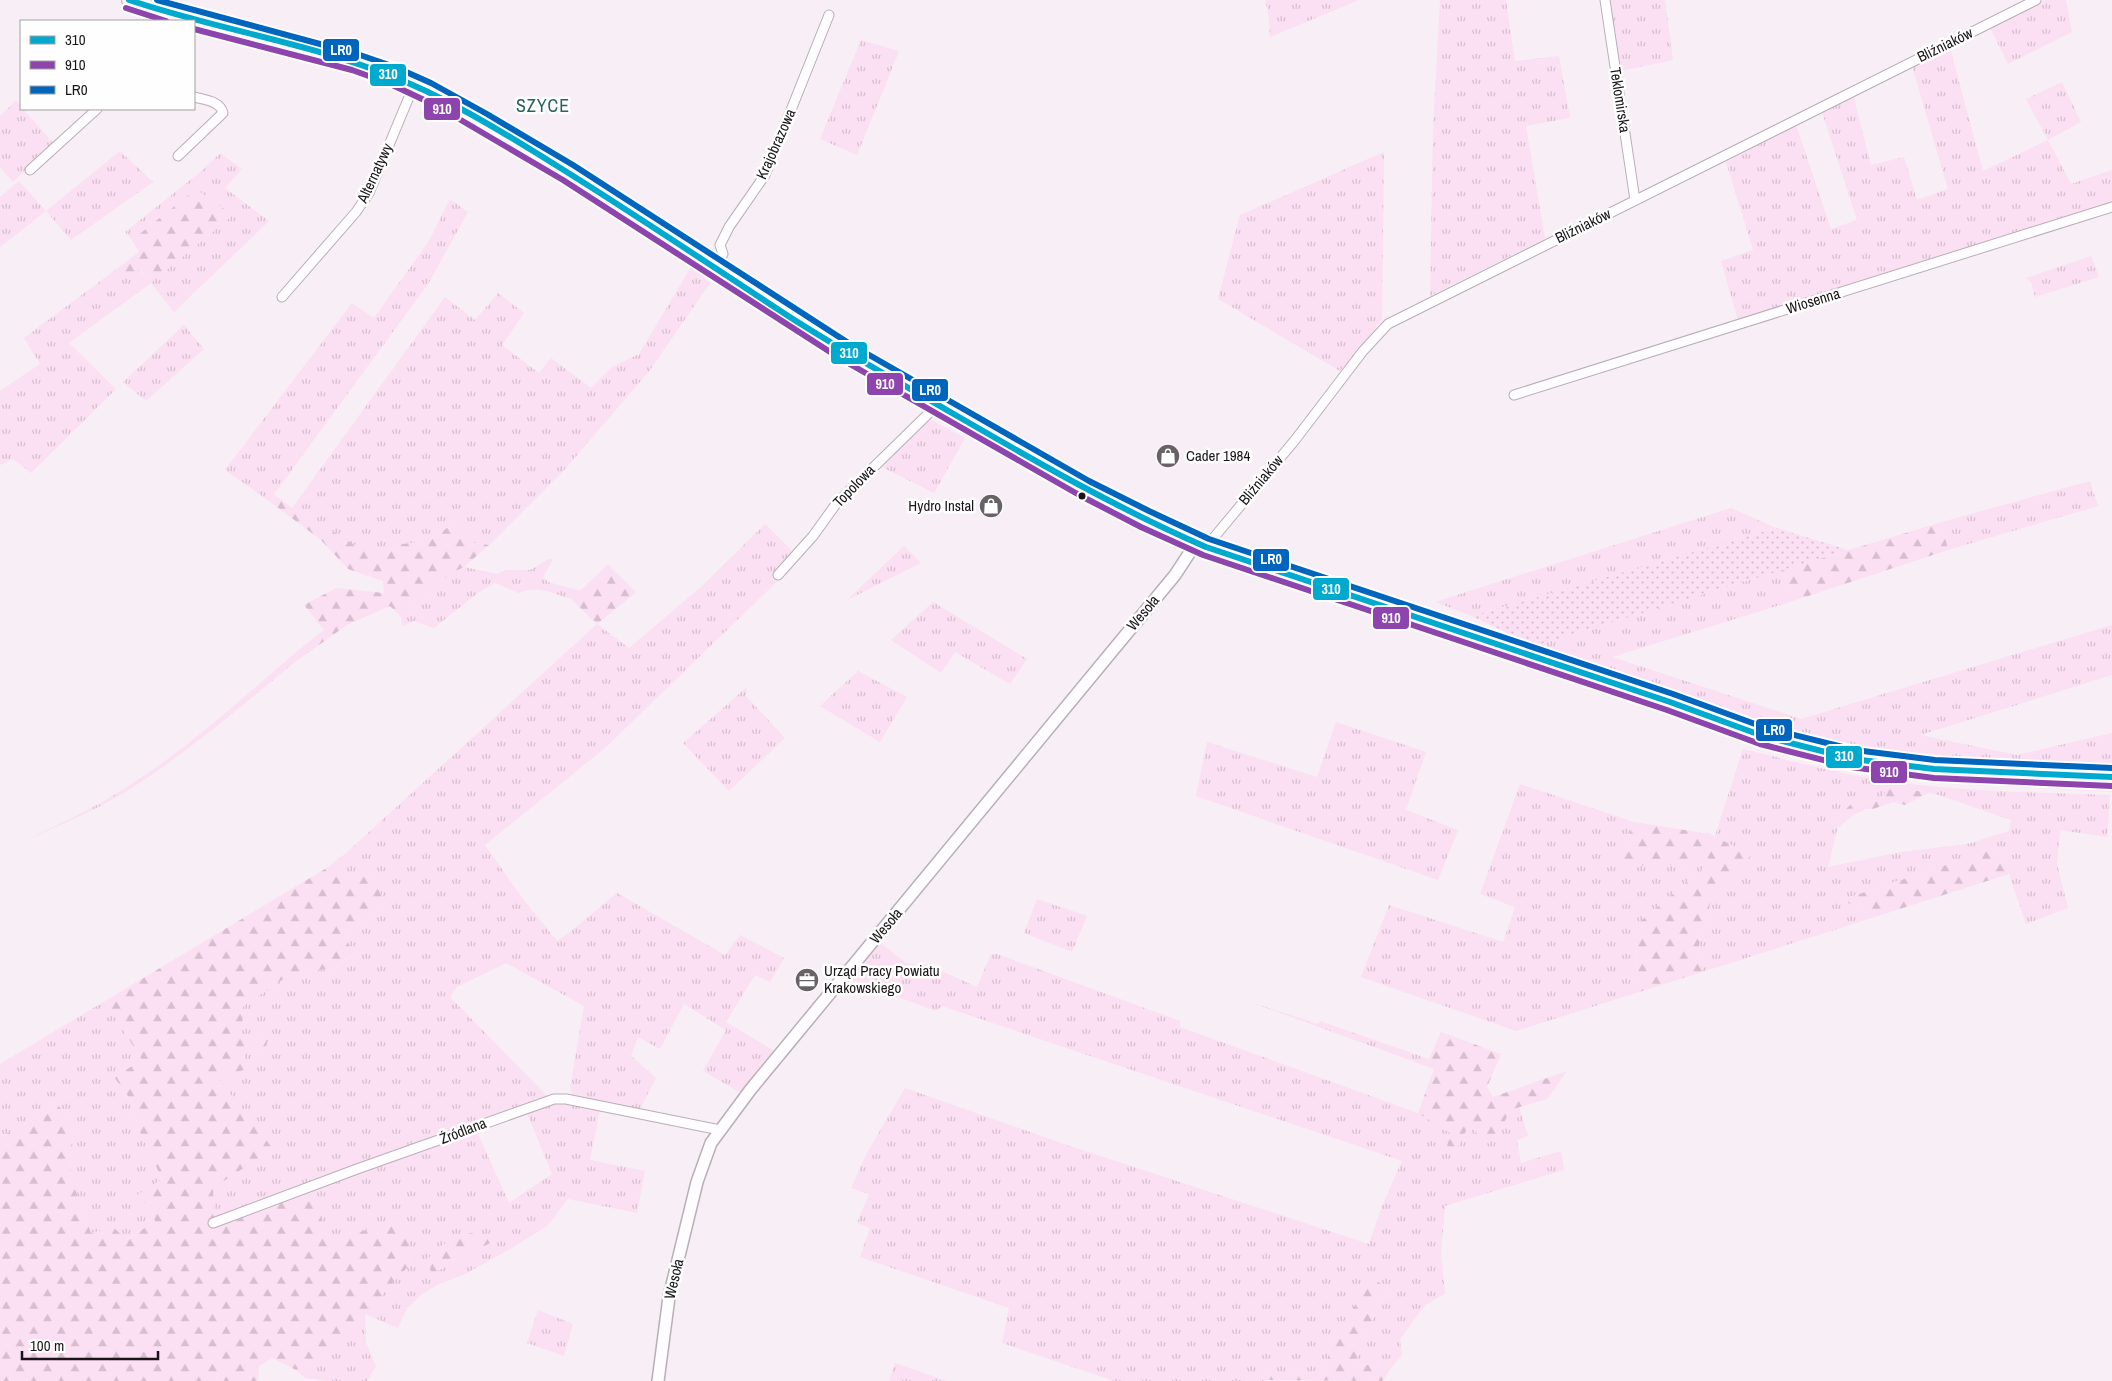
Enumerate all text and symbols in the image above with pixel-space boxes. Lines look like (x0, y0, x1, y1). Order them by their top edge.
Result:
legend (20, 20, 195, 110)
street label: Bliźniaków (1913, 22, 1976, 67)
text: 310 (65, 29, 86, 50)
line badge: LR0 (322, 38, 360, 62)
text: LR0 (330, 41, 352, 59)
text: 910 (65, 54, 86, 75)
line badge: 310 (369, 63, 407, 87)
text: 310 (378, 65, 398, 83)
street label: Teklomirska (1605, 66, 1636, 134)
text: LR0 (65, 79, 88, 100)
district label: SZYCE (516, 93, 570, 118)
line badge: 910 (423, 97, 461, 121)
text: 910 (432, 100, 452, 118)
street label: Krajobrazowa (751, 105, 800, 182)
street label: Alternatywy (351, 139, 398, 207)
street label: Bliźniaków (1551, 203, 1614, 248)
street label: Wiosenna (1783, 282, 1843, 319)
line badge: 310 (830, 341, 868, 365)
text: 310 (839, 344, 859, 362)
line badge: 910 (866, 372, 904, 396)
text: 910 (875, 375, 895, 393)
line badge: LR0 (911, 378, 949, 402)
text: LR0 (919, 381, 941, 399)
shop icon: Cader 1984 (1155, 443, 1181, 469)
place label: Cader 1984 (1186, 445, 1250, 466)
street label: Bliźniaków (1233, 450, 1288, 509)
street label: Topolowa (828, 460, 879, 512)
unlabelled marker (1077, 491, 1087, 501)
shop icon: Hydro Instal (978, 493, 1004, 519)
place label: Hydro Instal (908, 495, 974, 516)
line badge: LR0 (1252, 548, 1290, 572)
text: LR0 (1260, 550, 1282, 568)
line badge: 310 (1312, 577, 1350, 601)
text: 310 (1321, 580, 1341, 598)
street label: Wesoła (1121, 590, 1164, 635)
line badge: 910 (1372, 606, 1410, 630)
text: 910 (1381, 609, 1401, 627)
line badge: LR0 (1755, 718, 1793, 742)
text: LR0 (1763, 721, 1785, 739)
line badge: 310 (1825, 745, 1863, 769)
text: 310 (1834, 747, 1854, 765)
line badge: 910 (1870, 760, 1908, 784)
text: 910 (1879, 763, 1899, 781)
street label: Wesoła (864, 903, 907, 948)
place label: Urząd Pracy Powiatu Krakowskiego (824, 960, 940, 998)
office icon: Urząd Pracy Powiatu Krakowskiego (794, 967, 820, 993)
street label: Źródlana (436, 1112, 489, 1149)
street label: Wesoła (659, 1256, 688, 1301)
scale bar (22, 1328, 159, 1360)
text: 100 m (30, 1335, 64, 1356)

